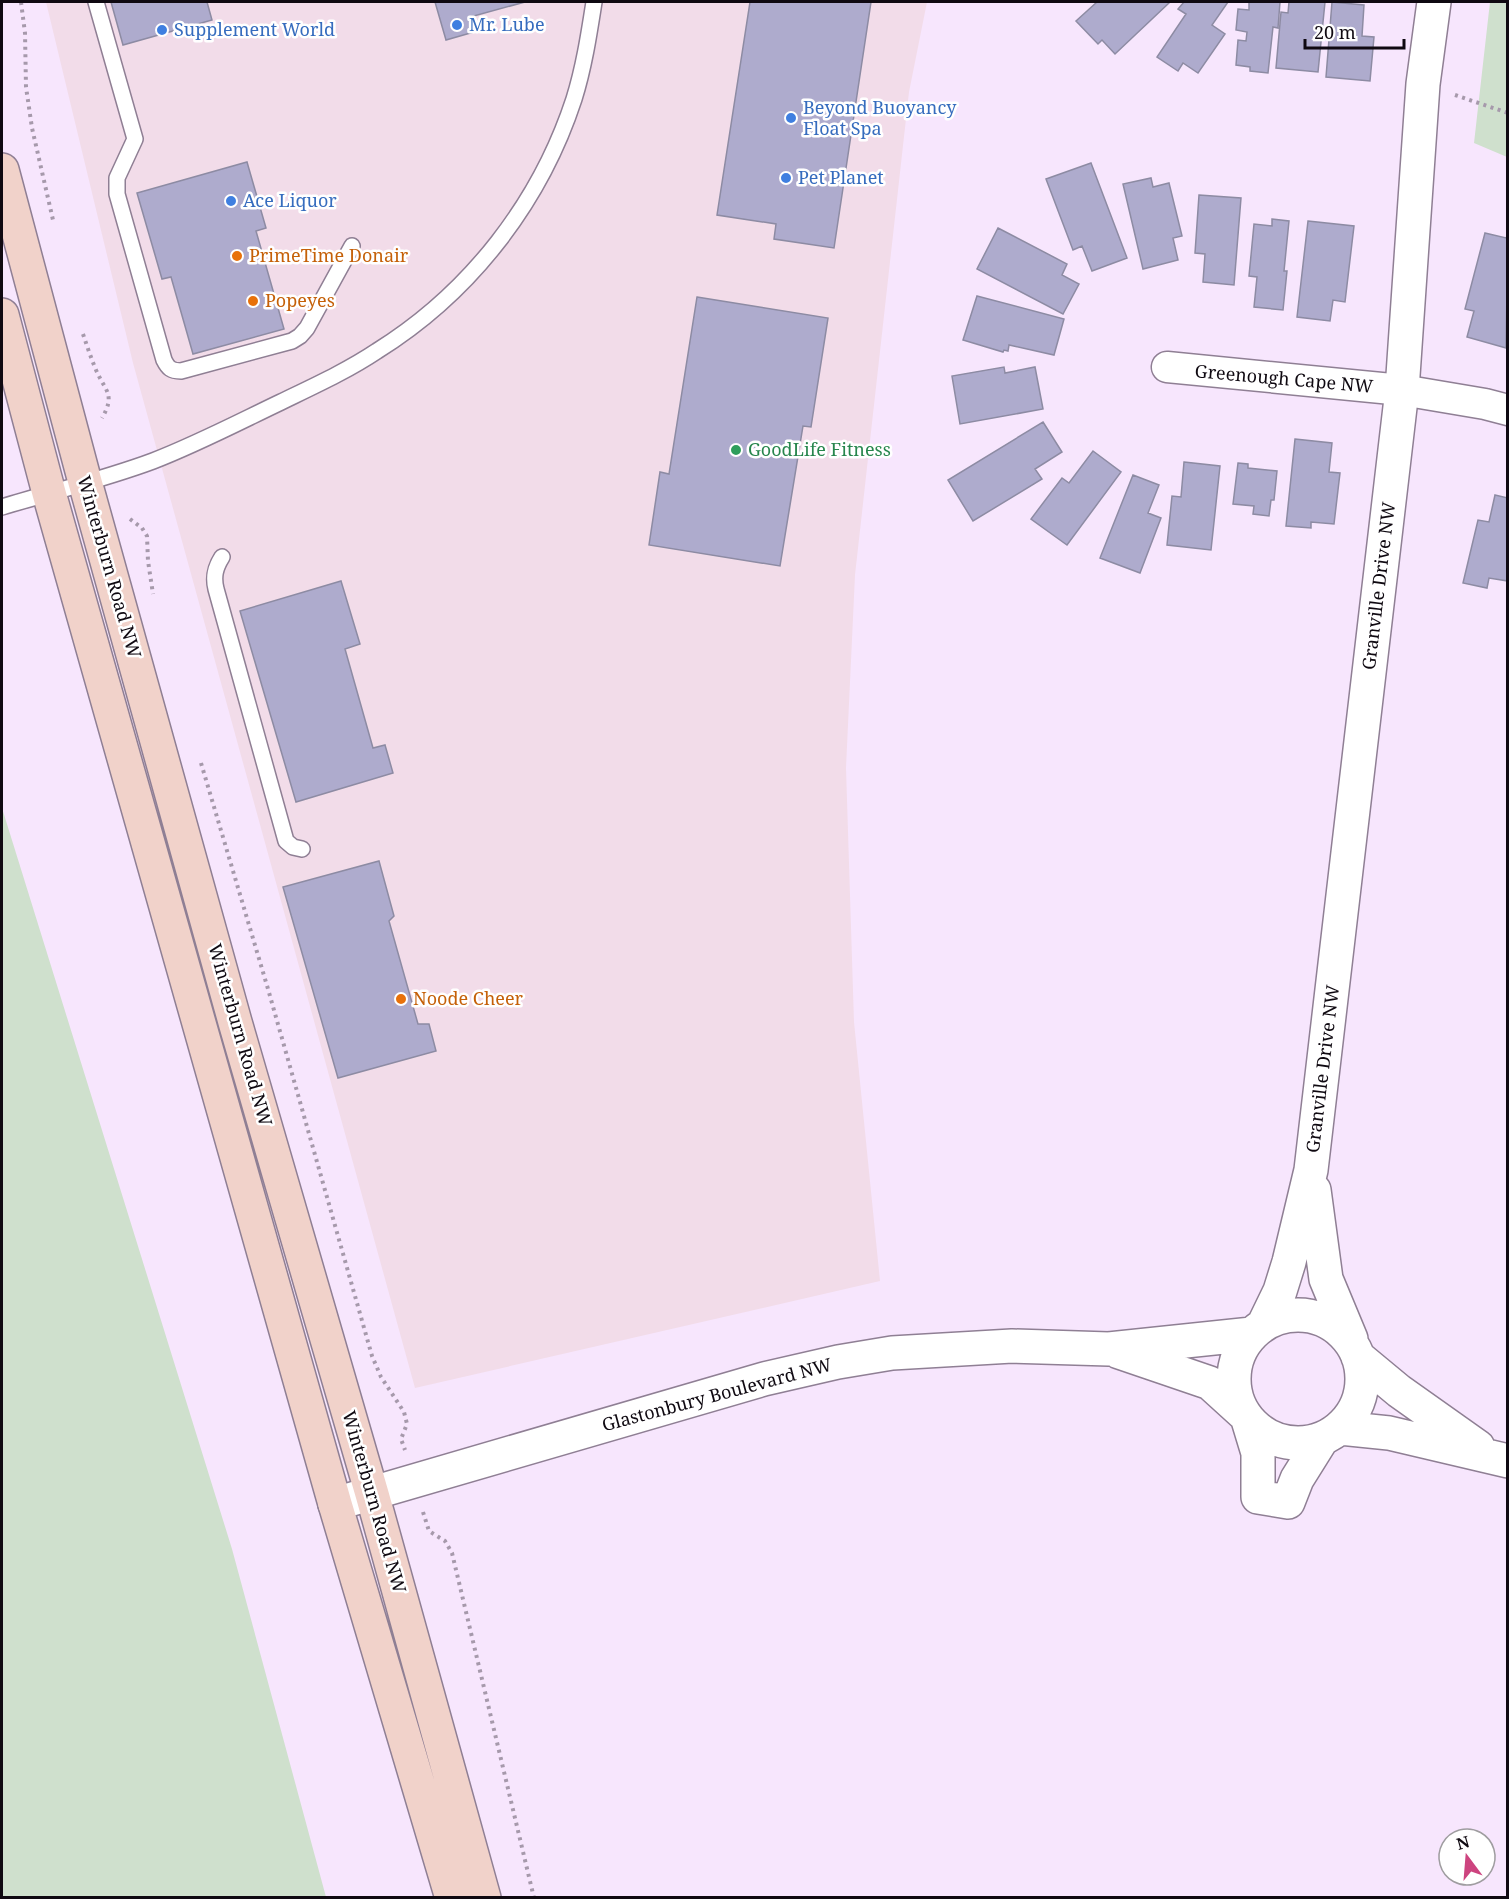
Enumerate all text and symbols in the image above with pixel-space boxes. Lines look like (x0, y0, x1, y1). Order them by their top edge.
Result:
place label: Mr. Lube (469, 12, 545, 36)
scale bar (1305, 12, 1404, 50)
place label: Supplement World (174, 17, 335, 41)
marker: Mr. Lube (450, 18, 464, 32)
text: 20 m (1314, 20, 1356, 44)
marker: Supplement World (155, 23, 169, 37)
place label: Beyond Buoyancy Float Spa (803, 95, 957, 140)
marker: Beyond Buoyancy Float Spa (784, 111, 798, 125)
place label: Pet Planet (798, 165, 884, 189)
marker: Pet Planet (779, 171, 793, 185)
place label: Ace Liquor (243, 188, 337, 212)
marker: Ace Liquor (224, 194, 238, 208)
place label: PrimeTime Donair (249, 243, 409, 267)
marker: PrimeTime Donair (230, 249, 244, 263)
place label: Popeyes (265, 288, 335, 312)
marker: Popeyes (246, 294, 260, 308)
street label: Greenough Cape NW (1194, 358, 1374, 398)
place label: GoodLife Fitness (748, 437, 891, 461)
marker: GoodLife Fitness (729, 443, 743, 457)
street label: Winterburn Road NW (72, 473, 148, 661)
street label: Granville Drive NW (1356, 500, 1400, 671)
street label: Winterburn Road NW (203, 941, 279, 1129)
street label: Granville Drive NW (1300, 983, 1344, 1154)
place label: Noode Cheer (413, 986, 524, 1010)
marker: Noode Cheer (394, 992, 408, 1006)
street label: Glastonbury Boulevard NW (599, 1352, 834, 1436)
street label: Winterburn Road NW (337, 1408, 413, 1596)
north arrow (1437, 1827, 1497, 1887)
text: N (1454, 1830, 1472, 1855)

